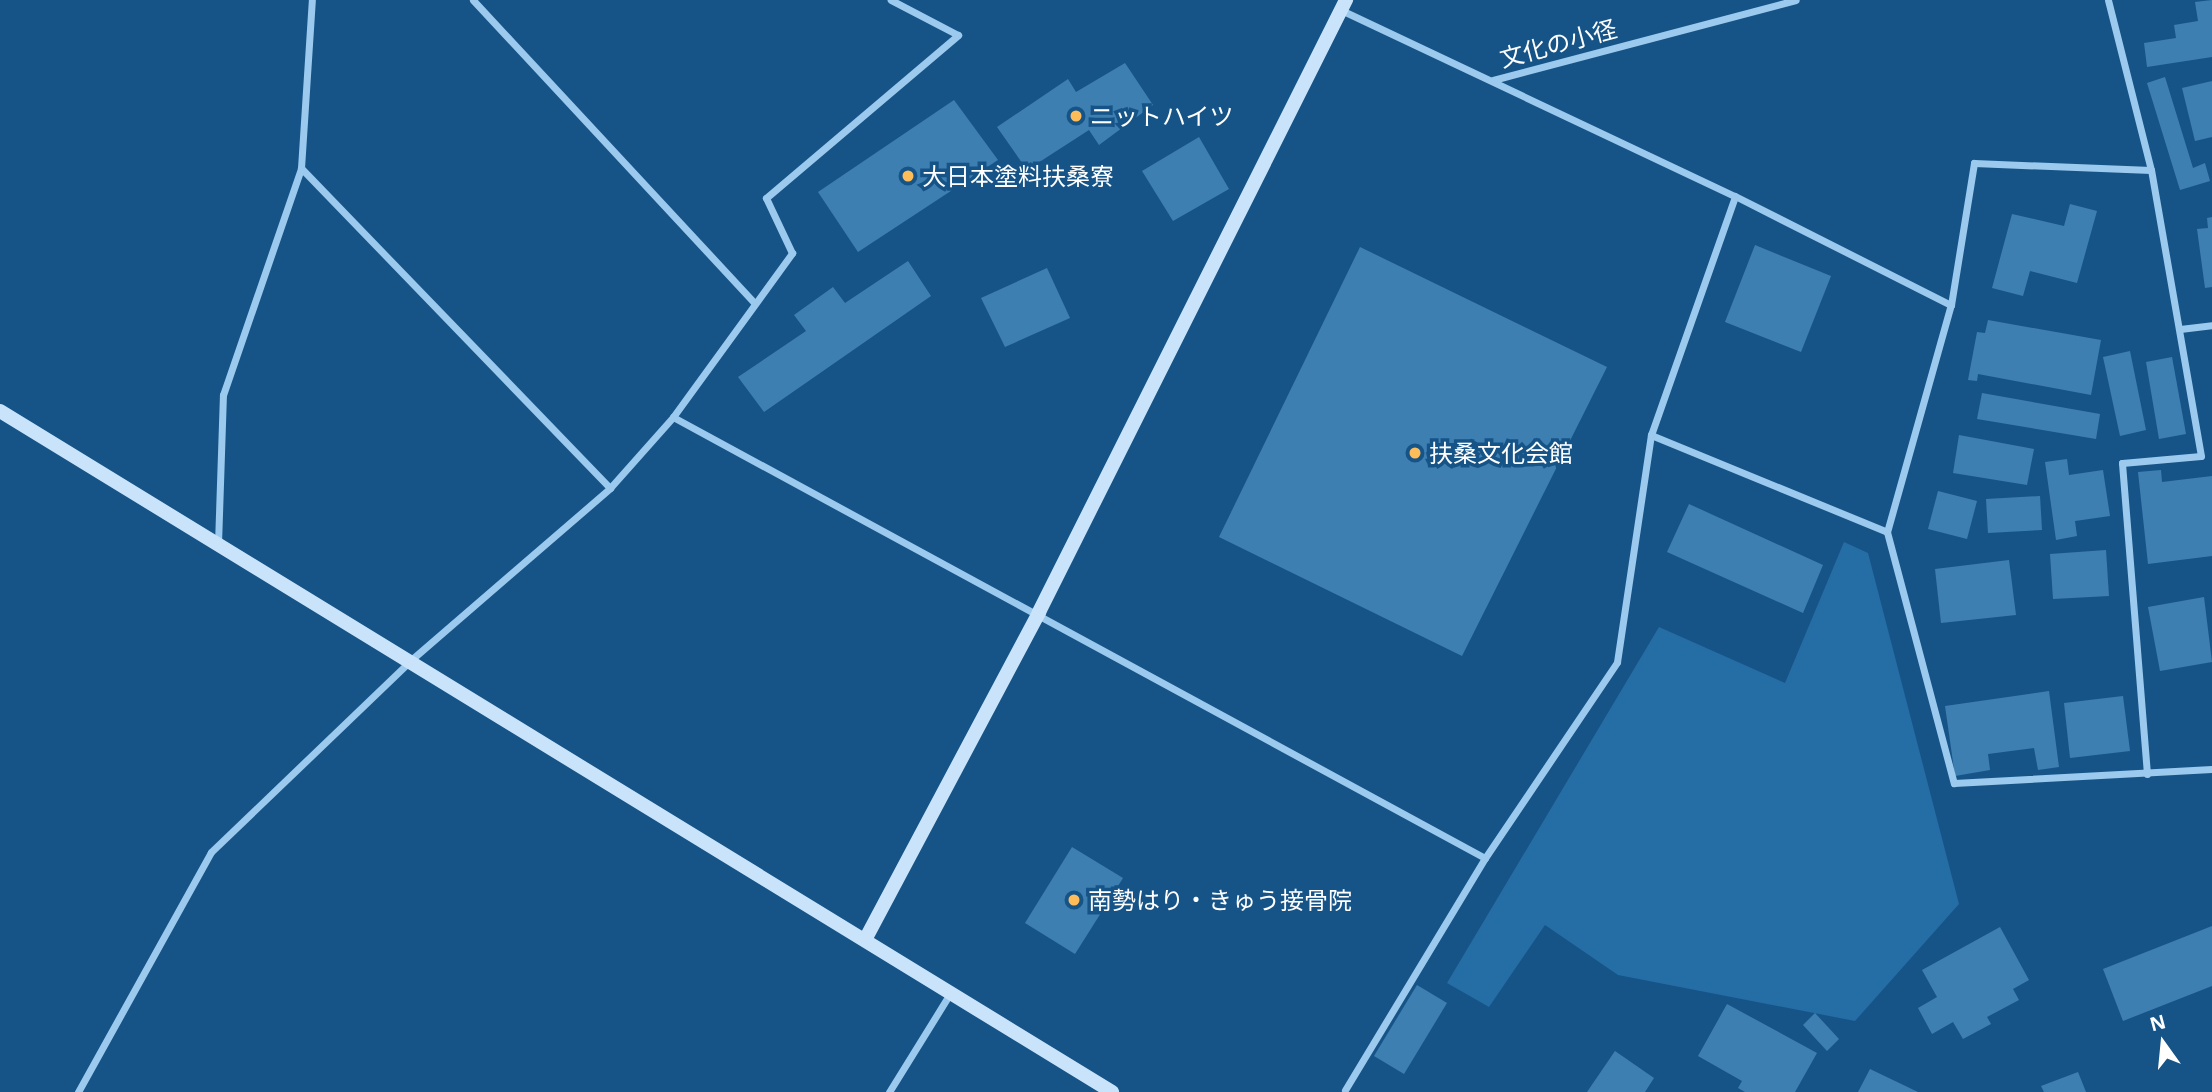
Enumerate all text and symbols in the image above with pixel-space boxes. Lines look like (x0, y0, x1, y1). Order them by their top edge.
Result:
street label: 文化の小径 (1496, 14, 1620, 72)
place label: ニットハイツ (1090, 102, 1234, 130)
marker: ニットハイツ (1068, 108, 1084, 124)
place label: 大日本塗料扶桑寮 (922, 162, 1114, 190)
marker: 大日本塗料扶桑寮 (900, 168, 916, 184)
place label: 扶桑文化会館 (1429, 439, 1573, 467)
marker: 扶桑文化会館 (1407, 445, 1423, 461)
place label: 南勢はり・きゅう接骨院 (1088, 886, 1352, 914)
marker: 南勢はり・きゅう接骨院 (1066, 892, 1082, 908)
north arrow (2128, 1008, 2198, 1078)
text: N (2147, 1008, 2168, 1037)

